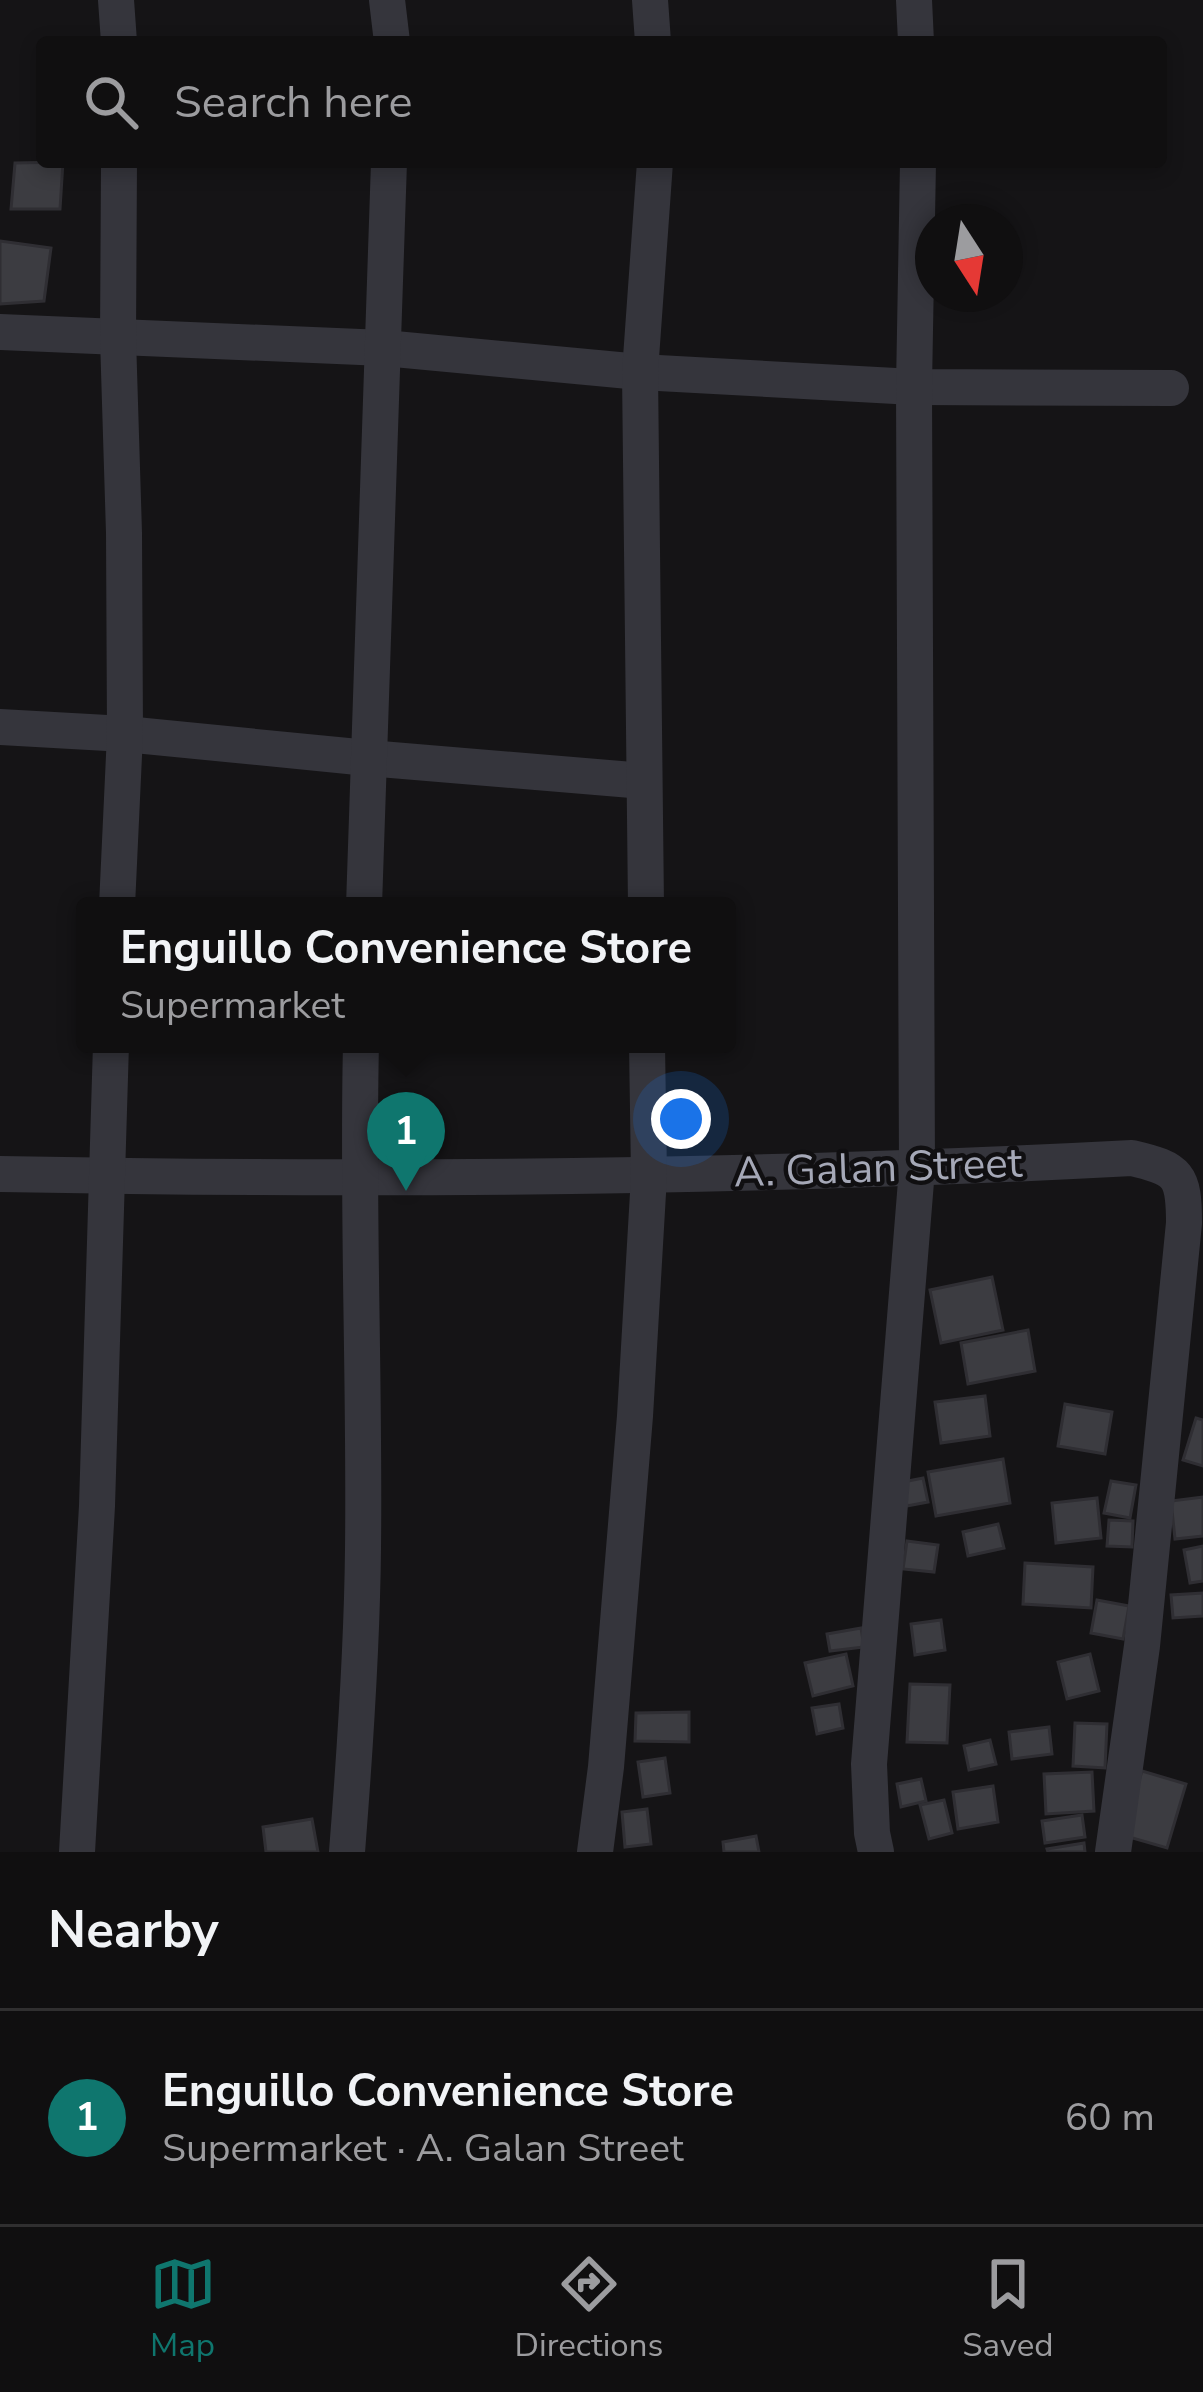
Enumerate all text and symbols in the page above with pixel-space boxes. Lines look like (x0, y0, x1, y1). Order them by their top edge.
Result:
search box (36, 36, 1167, 168)
icon: search (78, 69, 144, 135)
text: Search here (174, 72, 413, 133)
north arrow (915, 204, 1023, 312)
popup (76, 897, 736, 1053)
text: Enguillo Convenience Store (120, 918, 692, 979)
text: Supermarket (120, 979, 345, 1032)
your location (651, 1089, 711, 1149)
pin: 1 (367, 1092, 445, 1191)
street label: A. Galan Street (733, 1134, 1023, 1202)
text: Nearby (48, 1895, 219, 1965)
text: Enguillo Convenience Store (162, 2061, 734, 2122)
text: 1 (75, 2091, 99, 2144)
text: 60 m (1065, 2091, 1155, 2144)
text: Supermarket · A. Galan Street (162, 2122, 684, 2175)
tab: Map (150, 2251, 216, 2368)
tab: Directions (515, 2251, 663, 2368)
tab: Saved (962, 2251, 1053, 2368)

